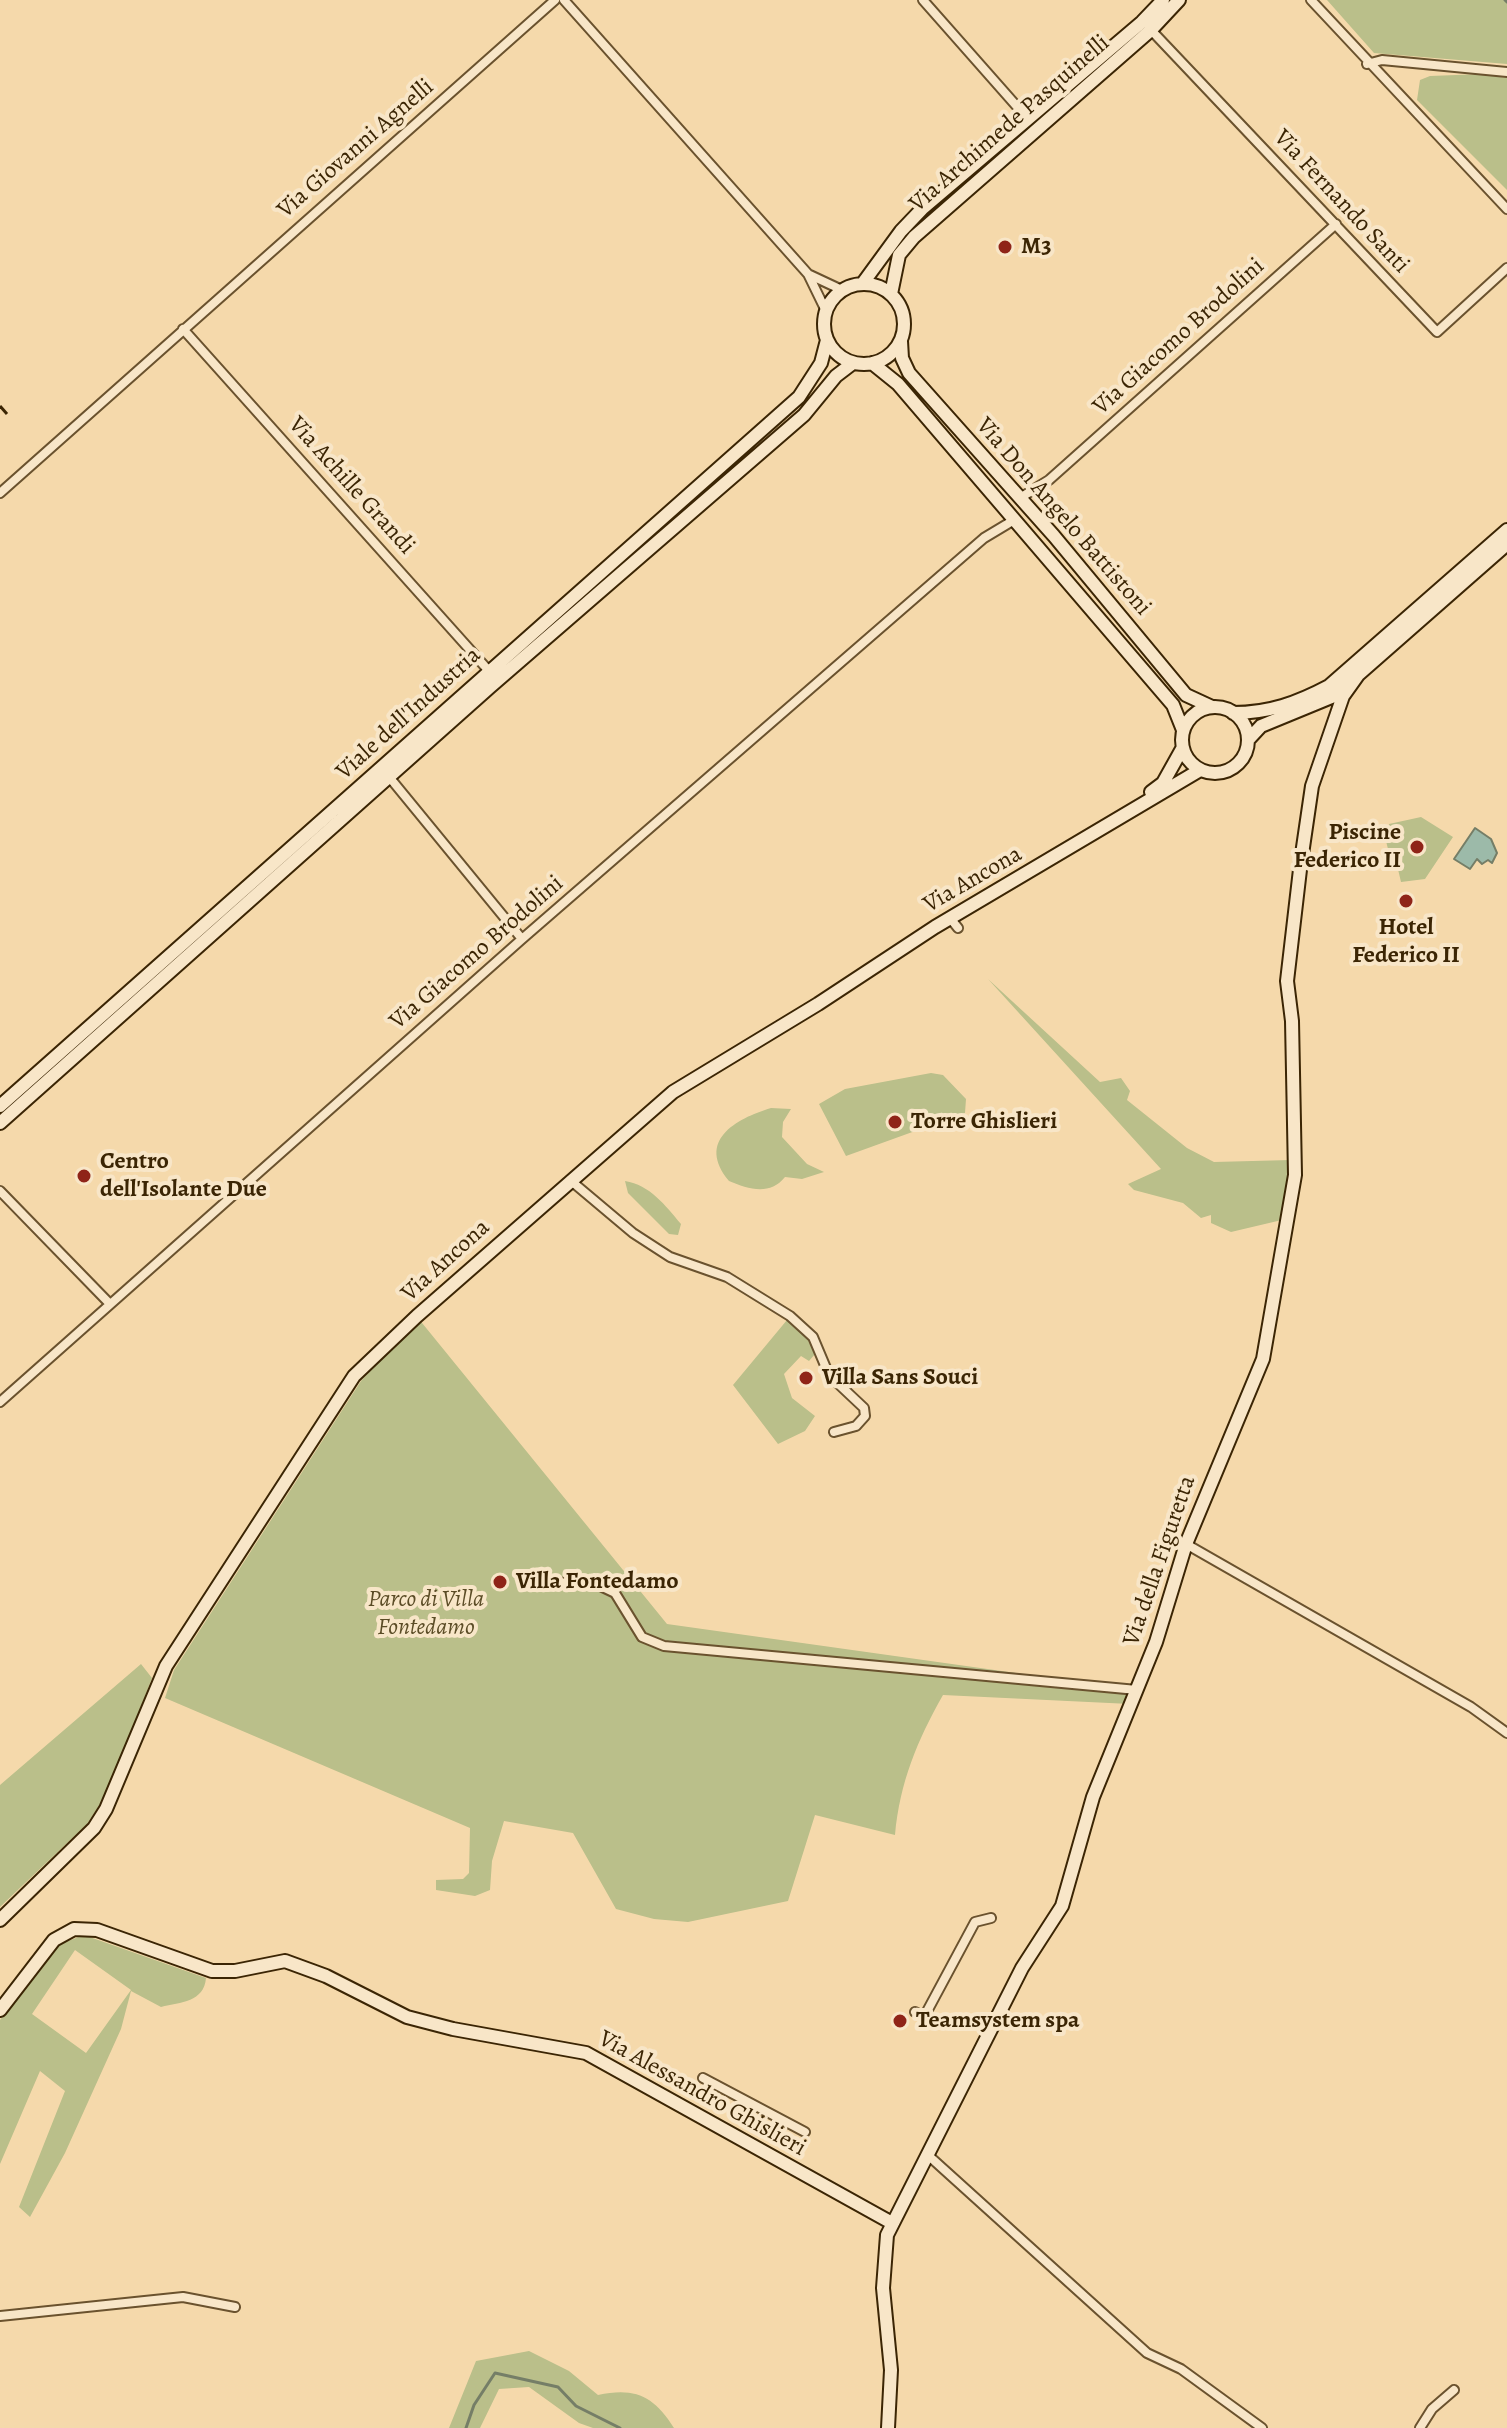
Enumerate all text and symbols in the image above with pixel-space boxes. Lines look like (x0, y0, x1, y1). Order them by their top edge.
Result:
street label: Via Archimede Pasquinelli (904, 29, 1116, 219)
street label: Via Giovanni Agnelli (272, 73, 440, 225)
street label: Via Fernando Santi (1267, 124, 1415, 280)
place label: M3 (1021, 233, 1052, 261)
marker: M3 (996, 238, 1014, 256)
street label: Via Giacomo Brodolini (1087, 252, 1271, 422)
street label: Via Achille Grandi (282, 411, 420, 561)
street label: Via Don Angelo Battistoni (969, 412, 1157, 622)
street label: Viale dell'Industria (331, 641, 487, 787)
place label: Piscine Federico II (1293, 819, 1401, 875)
marker: Piscine Federico II (1408, 838, 1426, 856)
street label: Via Ancona (919, 840, 1027, 920)
street label: Via Giacomo Brodolini (384, 870, 570, 1036)
marker: Hotel Federico II (1397, 892, 1415, 910)
place label: Hotel Federico II (1352, 914, 1460, 970)
place label: Torre Ghislieri (911, 1108, 1057, 1136)
marker: Torre Ghislieri (886, 1113, 904, 1131)
place label: Centro dell'Isolante Due (100, 1148, 267, 1204)
marker: Centro dell'Isolante Due (75, 1167, 93, 1185)
street label: Via Ancona (396, 1214, 496, 1308)
place label: Villa Sans Souci (822, 1364, 978, 1392)
marker: Villa Sans Souci (797, 1369, 815, 1387)
street label: Via della Figuretta (1117, 1472, 1203, 1650)
place label: Villa Fontedamo (516, 1568, 679, 1596)
marker: Villa Fontedamo (491, 1573, 509, 1591)
park label: Parco di Villa Fontedamo (368, 1586, 484, 1642)
place label: Teamsystem spa (916, 2007, 1080, 2035)
marker: Teamsystem spa (891, 2012, 909, 2030)
street label: Via Alessandro Ghislieri (593, 2025, 811, 2163)

